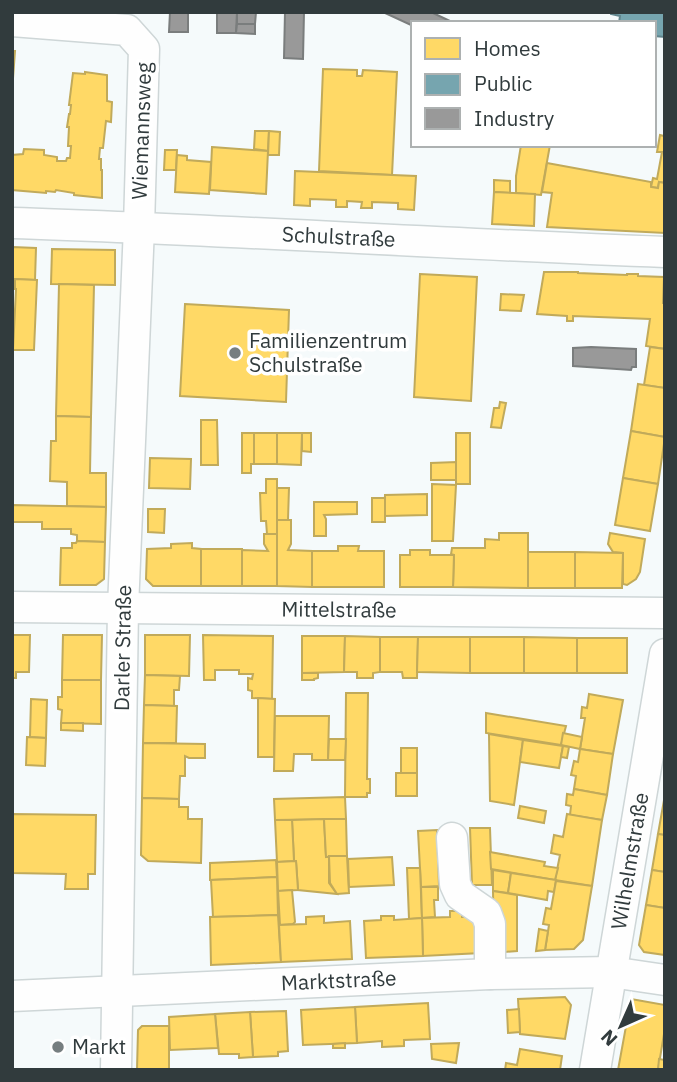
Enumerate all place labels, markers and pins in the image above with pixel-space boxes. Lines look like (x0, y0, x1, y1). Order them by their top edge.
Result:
place label: Familienzentrum Schulstraße (249, 326, 407, 378)
marker: Familienzentrum Schulstraße (227, 345, 243, 361)
place label: Markt (72, 1032, 126, 1060)
marker: Markt (50, 1039, 66, 1055)

